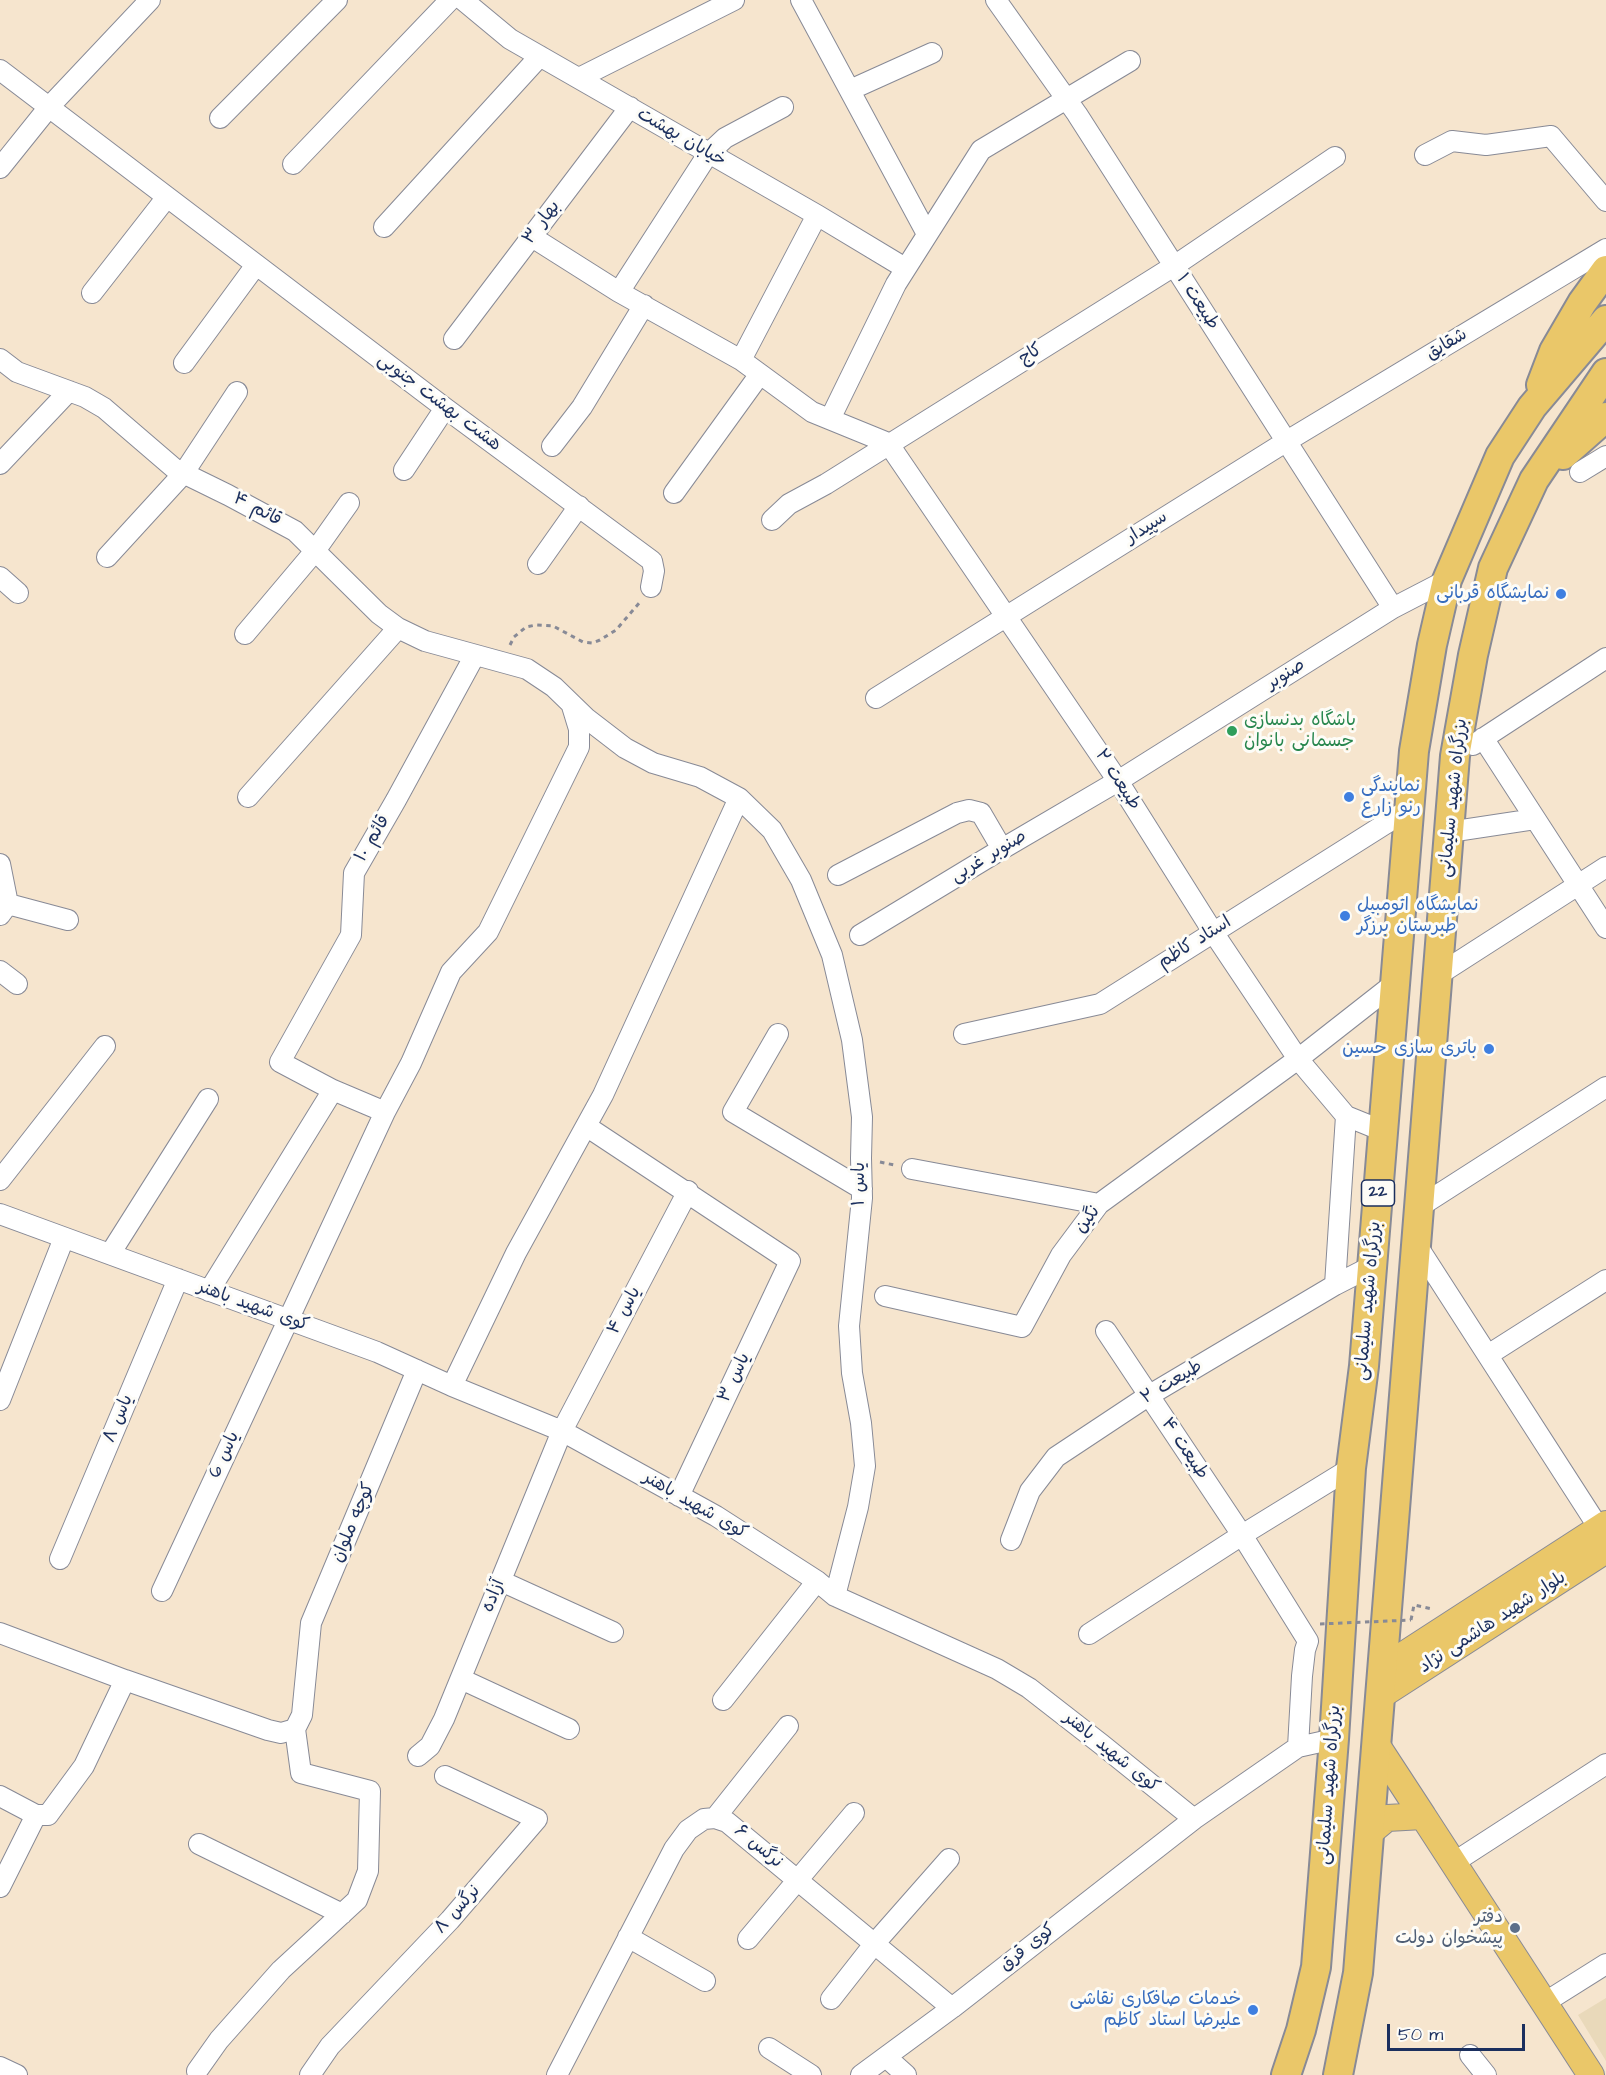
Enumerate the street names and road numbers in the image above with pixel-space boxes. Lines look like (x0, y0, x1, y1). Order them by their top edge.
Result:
street label: خیابان بهشت (633, 104, 729, 172)
street label: بهار ۳ (519, 197, 565, 249)
street label: طبیعت ۱ (1171, 270, 1223, 334)
street label: شقایق (1422, 324, 1472, 366)
street label: کاج (1015, 340, 1047, 370)
street label: هشت بهشت جنوبی (373, 349, 505, 457)
street label: قائم ۴ (229, 488, 285, 532)
street label: سپیدار (1122, 507, 1172, 549)
street label: صنوبر (1263, 655, 1309, 695)
street label: بزرگراه شهید سلیمانی (1435, 717, 1473, 879)
street label: طبیعت ۲ (1089, 746, 1145, 814)
street label: قائم ۱۰ (351, 812, 395, 866)
street label: صنوبر غربی (947, 826, 1031, 888)
street label: استاد کاظم (1154, 912, 1236, 974)
street label: یاس ۱ (849, 1162, 871, 1206)
road number: 22 (1362, 1180, 1394, 1206)
street label: نگین (1071, 1202, 1105, 1238)
street label: بزرگراه شهید سلیمانی (1351, 1220, 1387, 1382)
street label: کوی شهید باهنر (195, 1277, 311, 1337)
street label: یاس ۴ (603, 1283, 647, 1339)
street label: یاس ۳ (714, 1350, 756, 1406)
street label: طبیعت ٣ (1137, 1356, 1207, 1410)
street label: یاس ۸ (99, 1392, 139, 1446)
street label: طبیعت ۴ (1156, 1414, 1212, 1484)
street label: یاس 6 (205, 1428, 245, 1482)
street label: کوی شهید باهنر (639, 1467, 751, 1545)
street label: کوچه ملوان (328, 1480, 380, 1566)
street label: بلوار شهید هاشمی نژاد (1415, 1567, 1571, 1679)
street label: آزاده (478, 1576, 510, 1616)
street label: بزرگراه شهید سلیمانی (1314, 1705, 1346, 1865)
street label: کوی شهید باهنر (1059, 1708, 1163, 1798)
street label: نرگس ۶ (729, 1820, 787, 1874)
street label: نرگس ۸ (430, 1881, 486, 1939)
street label: کوی قرق (996, 1920, 1060, 1976)

